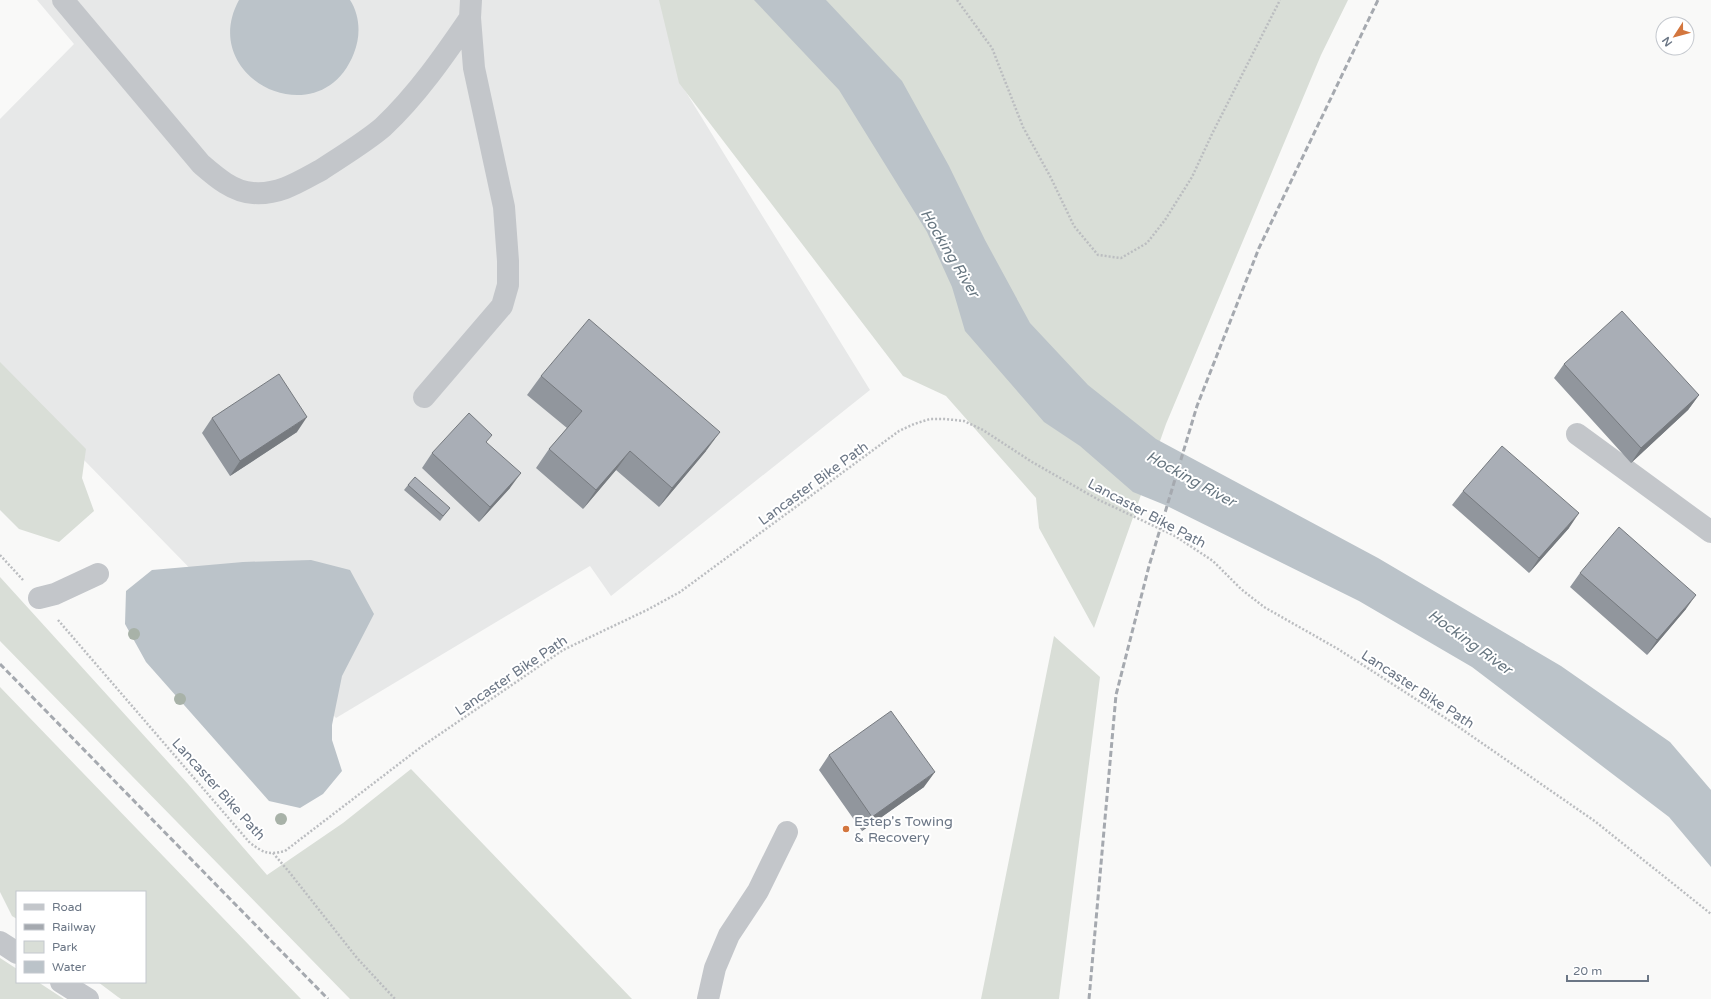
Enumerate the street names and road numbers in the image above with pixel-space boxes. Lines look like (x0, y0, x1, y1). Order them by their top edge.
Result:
street label: Lancaster Bike Path (755, 438, 871, 529)
street label: Lancaster Bike Path (1085, 475, 1209, 552)
street label: Lancaster Bike Path (452, 632, 570, 719)
street label: Lancaster Bike Path (1358, 647, 1477, 732)
street label: Lancaster Bike Path (168, 735, 269, 844)

